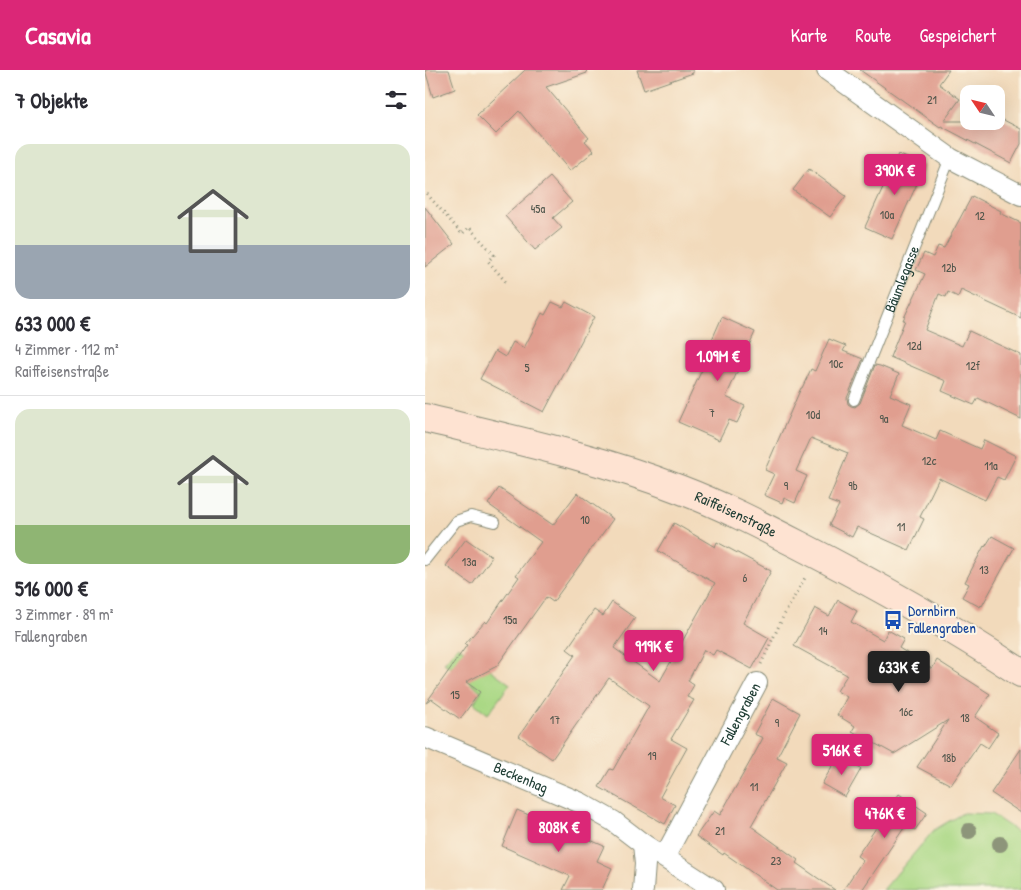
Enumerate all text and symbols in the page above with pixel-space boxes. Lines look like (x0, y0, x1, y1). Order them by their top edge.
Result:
text: Casavia (25, 19, 91, 51)
text: Karte (791, 23, 828, 48)
text: Route (856, 23, 892, 48)
text: Gespeichert (920, 23, 996, 48)
north arrow (960, 85, 1005, 130)
map controls (960, 85, 1005, 130)
text: 7 Objekte (15, 86, 88, 115)
icon: filters (382, 86, 410, 114)
house number: 21 (927, 91, 937, 108)
pin: 390K € (854, 154, 936, 196)
text: 390K € (875, 159, 915, 181)
icon: home (168, 176, 258, 266)
house number: 45a (531, 200, 545, 217)
house number: 10a (880, 206, 895, 223)
house number: 12 (975, 207, 985, 224)
street label: Bäumlegasse (879, 243, 924, 315)
house number: 12b (942, 259, 957, 276)
text: 633 000 € (15, 309, 90, 338)
house number: 12d (907, 337, 922, 354)
text: 4 Zimmer · 112 m² (15, 338, 119, 360)
pin: 1.09M € (672, 340, 764, 382)
text: 1.09M € (696, 345, 740, 367)
house number: 10c (829, 355, 844, 372)
house number: 12f (966, 357, 981, 374)
house number: 5 (524, 359, 530, 376)
text: Raiffeisenstraße (15, 360, 109, 382)
house number: 7 (709, 404, 715, 421)
house number: 10d (806, 406, 821, 423)
house number: 9a (879, 410, 889, 427)
icon: home (168, 442, 258, 532)
house number: 12c (922, 452, 937, 469)
house number: 11a (984, 457, 998, 474)
house number: 9 (784, 477, 789, 494)
house number: 9b (848, 477, 858, 494)
street label: Raiffeisenstraße (692, 485, 781, 542)
house number: 10 (580, 511, 590, 528)
house number: 11 (897, 518, 905, 535)
house number: 13a (462, 553, 477, 570)
house number: 13 (979, 561, 989, 578)
house number: 6 (743, 569, 748, 586)
text: 516 000 € (15, 574, 88, 603)
place label: Dornbirn Fallengraben (907, 600, 976, 638)
text: 3 Zimmer · 89 m² (15, 603, 113, 625)
bus stop icon: Dornbirn Fallengraben (882, 609, 904, 631)
house number: 15a (503, 611, 517, 628)
house number: 14 (819, 622, 828, 639)
text: Fallengraben (15, 625, 88, 647)
pin: 919K € (613, 630, 695, 672)
text: 919K € (635, 635, 673, 657)
pin: 633K € (858, 650, 940, 693)
text: 633K € (879, 656, 919, 678)
street label: Fallengraben (714, 678, 766, 749)
house number: 15 (450, 686, 460, 703)
house number: 16c (899, 703, 913, 720)
house number: 18 (960, 709, 970, 726)
house number: 17 (550, 711, 560, 728)
house number: 9 (775, 714, 780, 731)
pin: 516K € (801, 734, 883, 776)
text: 516K € (823, 739, 861, 761)
house number: 19 (648, 747, 657, 764)
house number: 18b (942, 749, 956, 766)
street label: Beckenhag (490, 756, 552, 798)
house number: 11 (750, 778, 758, 795)
pin: 476K € (844, 796, 926, 839)
text: 476K € (865, 802, 905, 824)
pin: 808K € (518, 810, 600, 853)
text: 808K € (539, 816, 579, 838)
house number: 21 (715, 822, 725, 839)
house number: 23 (771, 852, 782, 869)

